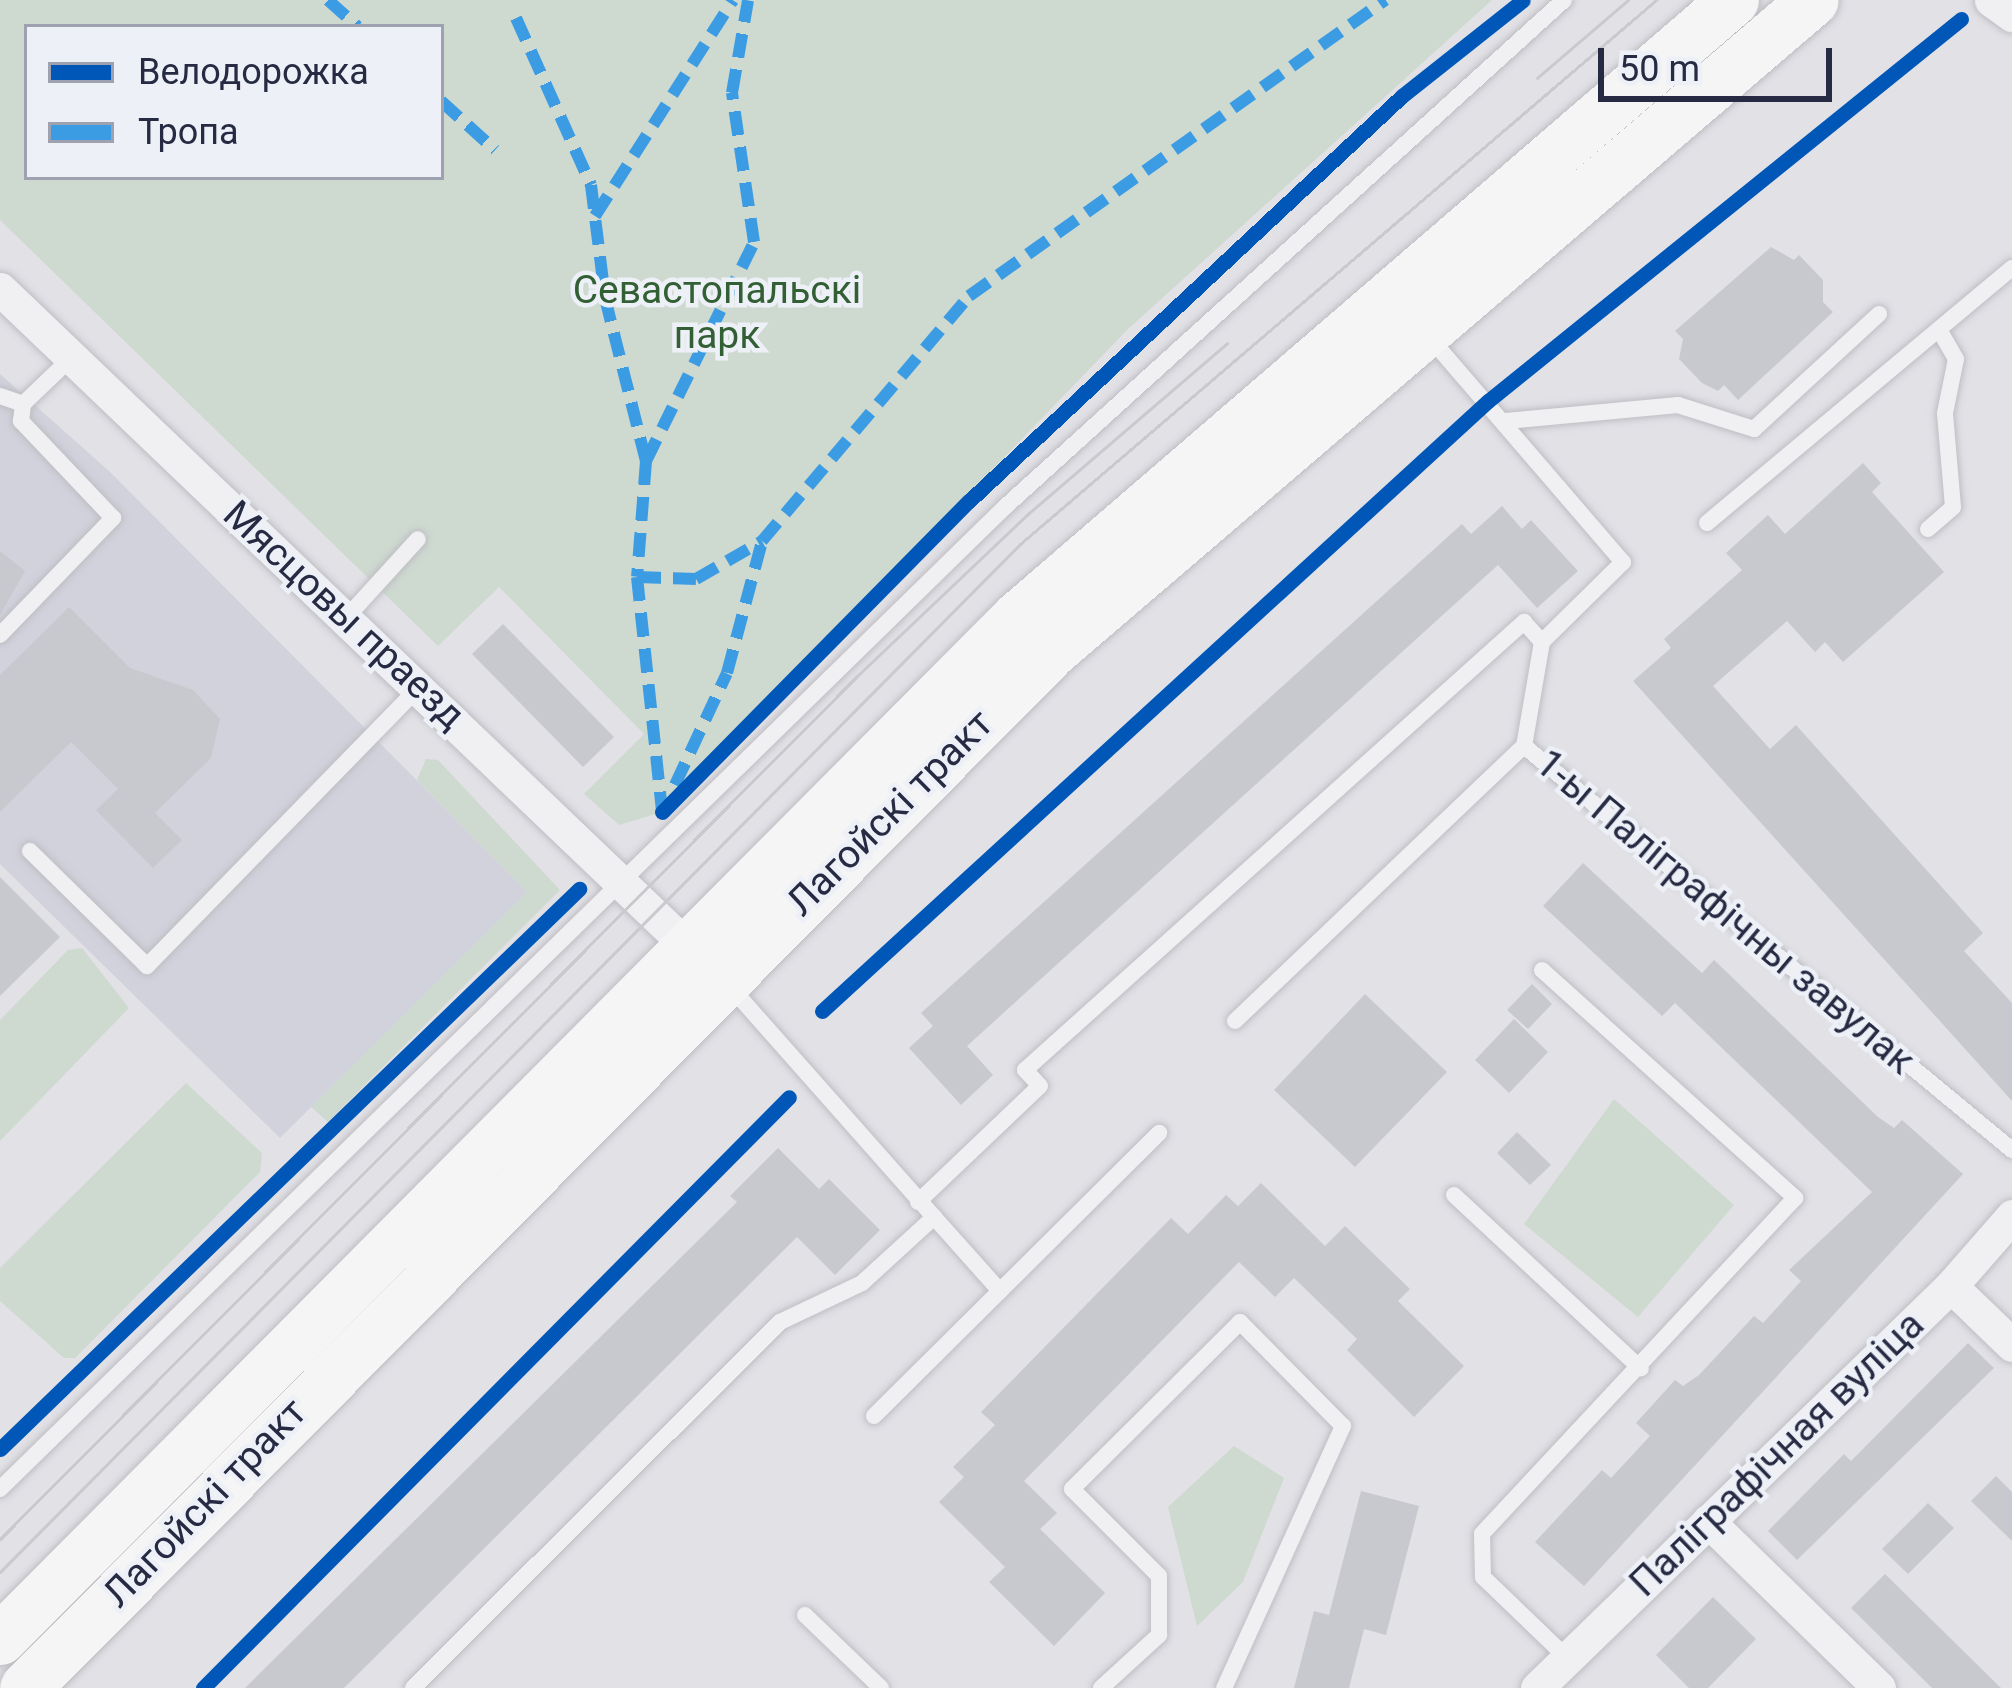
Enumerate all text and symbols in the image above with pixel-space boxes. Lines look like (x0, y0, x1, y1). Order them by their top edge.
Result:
legend (24, 24, 444, 180)
scale bar (1604, 24, 1838, 98)
text: 50 m (1619, 48, 1700, 90)
text: Велодорожка (138, 51, 369, 93)
text: Тропа (138, 111, 239, 153)
park label: Севастопальскі парк (573, 268, 861, 359)
street label: Мясцовы праезд (214, 491, 474, 739)
street label: Лагойскі тракт (777, 700, 1003, 926)
street label: 1-ы Паліграфічны завулак (1526, 740, 1924, 1084)
street label: Паліграфічная вуліца (1620, 1302, 1934, 1606)
street label: Лагойскі тракт (94, 1389, 316, 1617)

